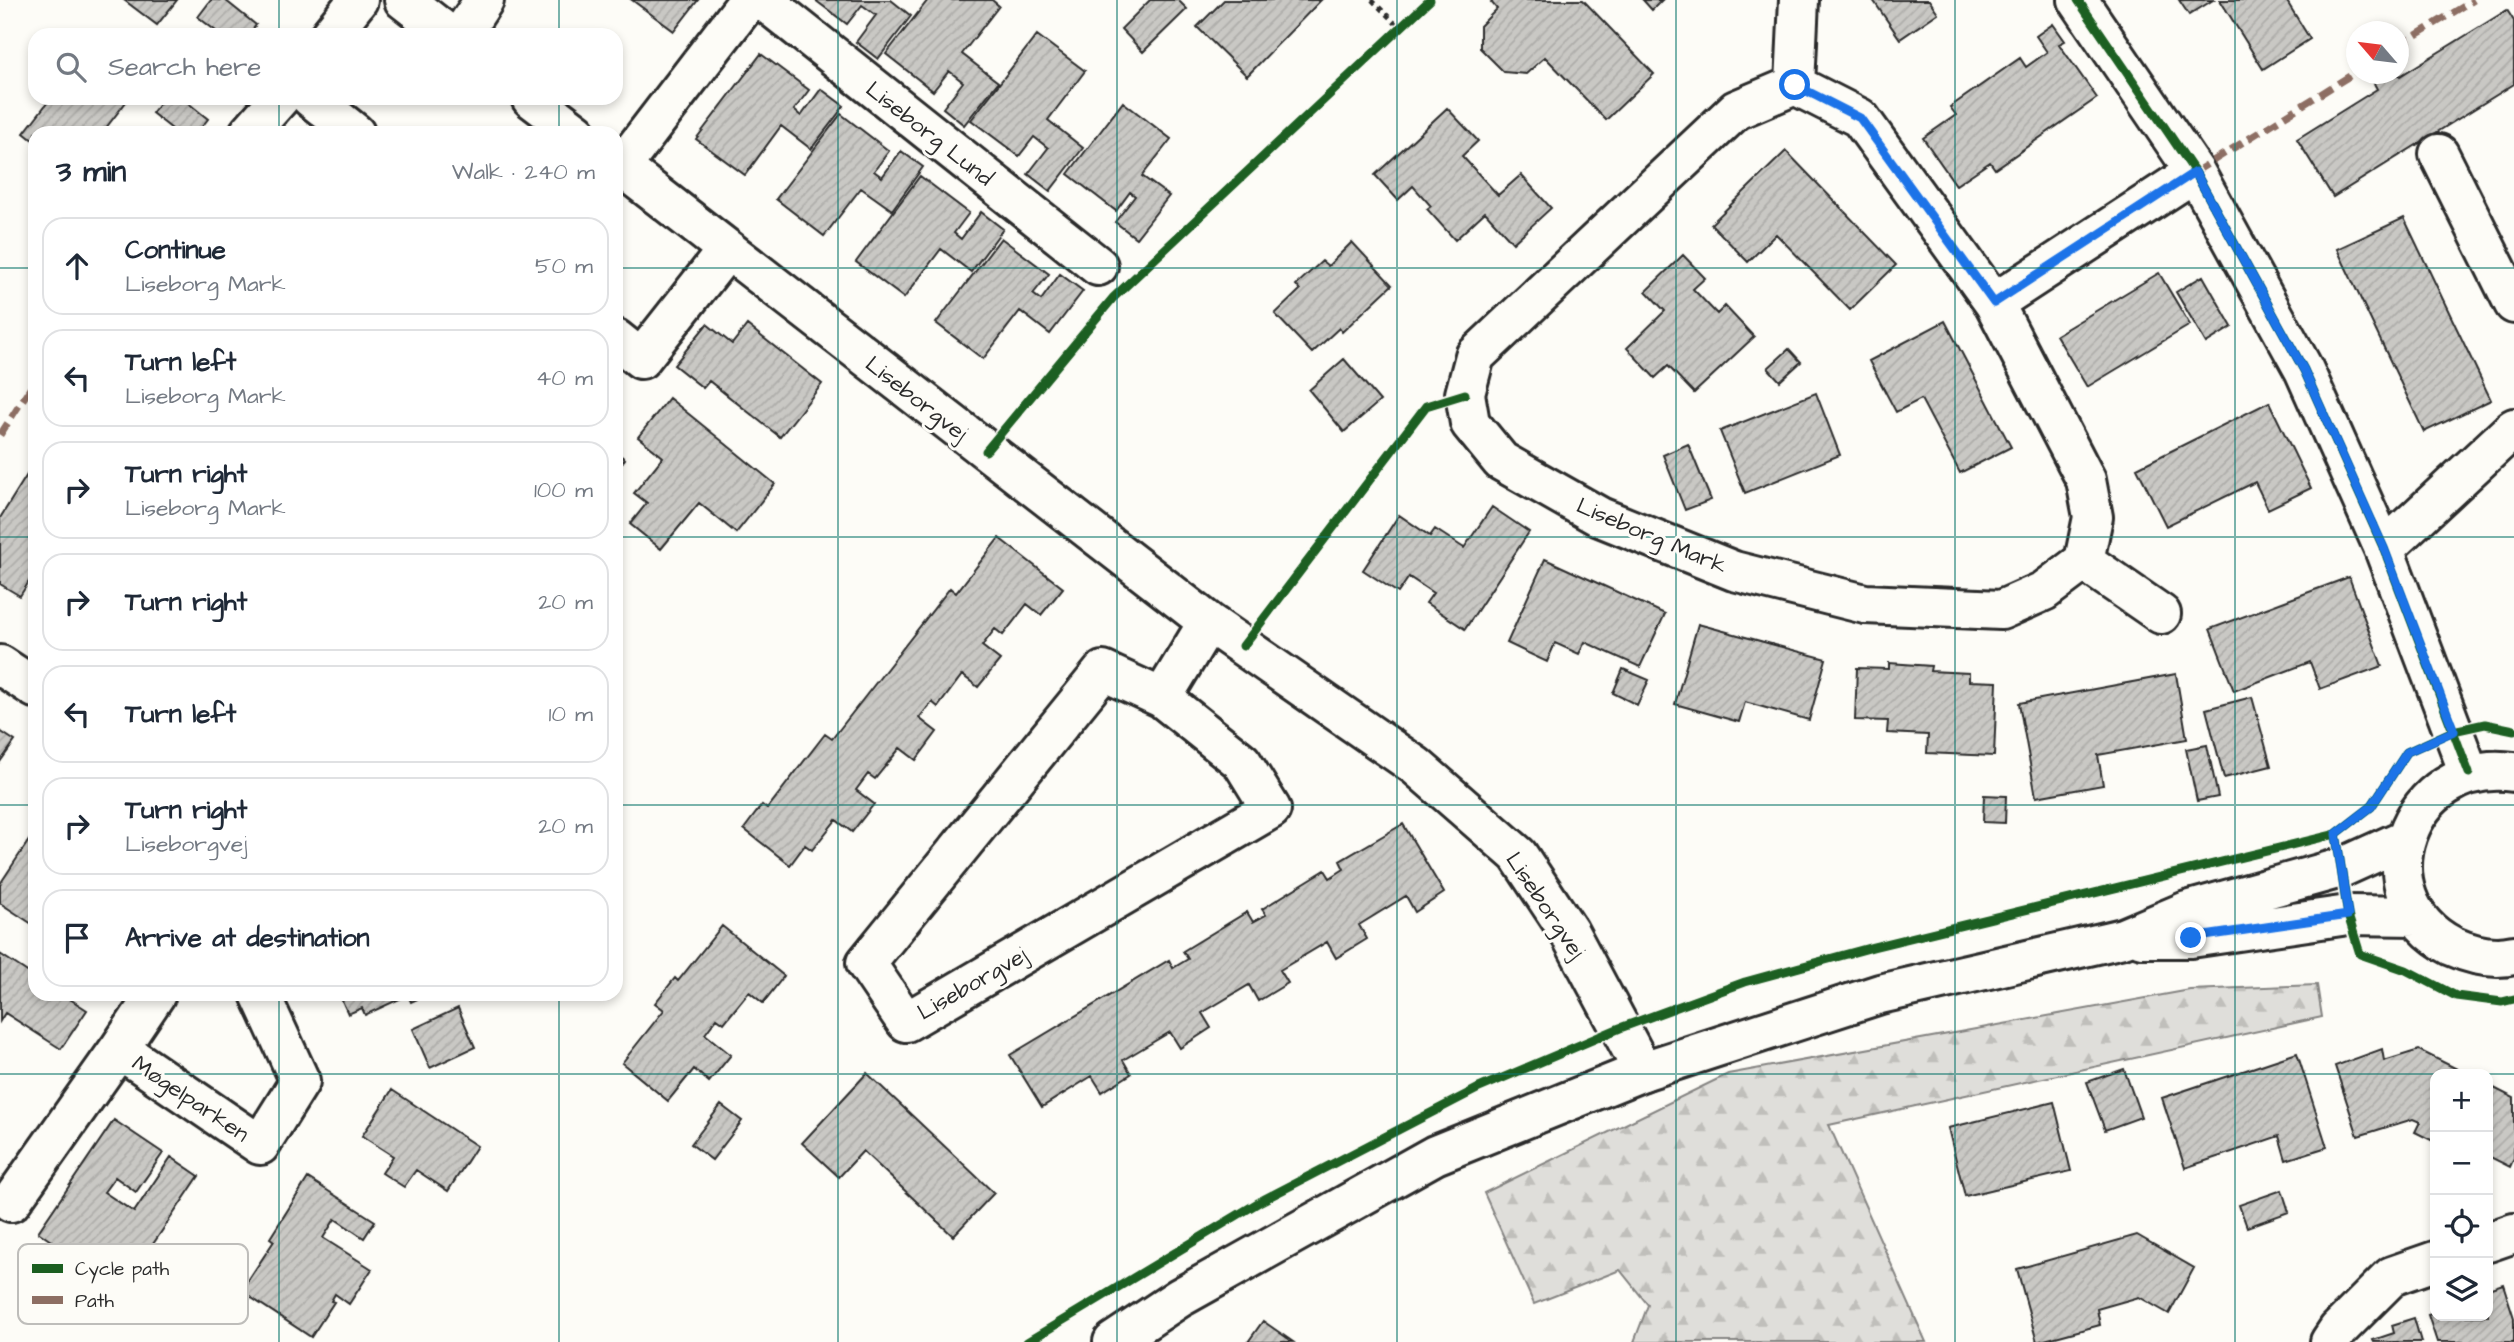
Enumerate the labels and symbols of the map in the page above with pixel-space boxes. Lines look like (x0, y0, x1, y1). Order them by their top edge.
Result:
north arrow (2346, 21, 2409, 84)
route start (1779, 69, 1810, 100)
street label: Liseborg Lund (858, 74, 1000, 195)
street label: Liseborgvej (858, 349, 974, 450)
street label: Liseborg Mark (1571, 490, 1732, 583)
street label: Liseborgvej (1497, 846, 1593, 966)
route end (2175, 922, 2206, 953)
street label: Liseborgvej (912, 939, 1034, 1029)
street label: Møgelparken (125, 1048, 255, 1151)
legend (18, 1244, 248, 1324)
text: Cycle path (75, 1256, 170, 1284)
text: Path (75, 1288, 114, 1315)

